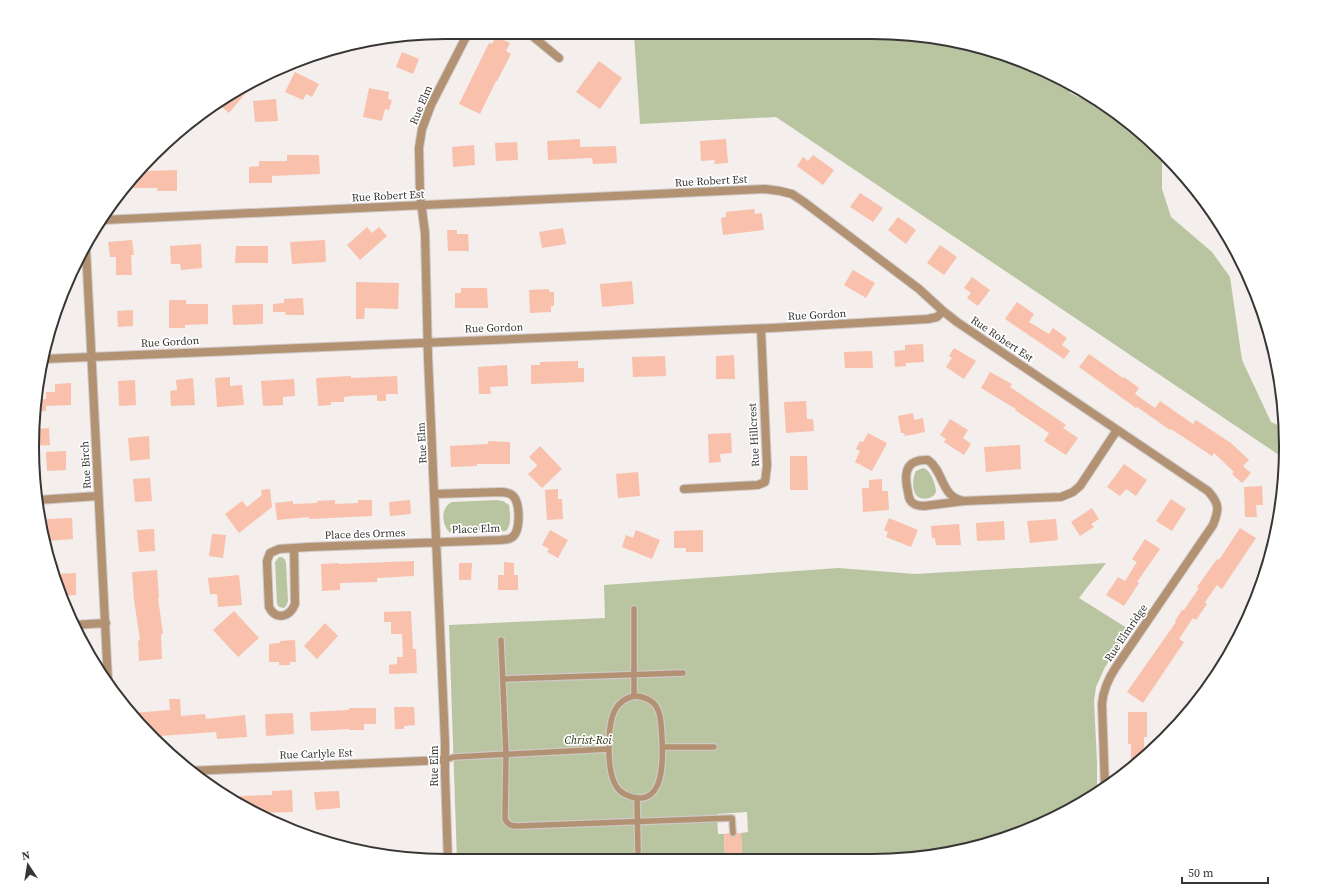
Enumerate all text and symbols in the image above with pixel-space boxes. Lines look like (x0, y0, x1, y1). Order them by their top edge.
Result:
street label: Rue Elm (406, 83, 436, 127)
street label: Rue Robert Est (674, 172, 748, 190)
street label: Rue Robert Est (351, 187, 425, 205)
street label: Rue Gordon (787, 306, 847, 324)
street label: Rue Robert Est (968, 313, 1037, 366)
street label: Rue Gordon (464, 319, 524, 337)
street label: Rue Gordon (140, 333, 200, 351)
street label: Rue Hillcrest (745, 402, 763, 467)
street label: Rue Elm (413, 422, 431, 464)
street label: Rue Birch (77, 440, 95, 489)
street label: Place Elm (451, 521, 501, 537)
street label: Place des Ormes (324, 525, 406, 543)
street label: Rue Elmridge (1101, 601, 1151, 665)
park label: Christ-Roi (565, 733, 612, 748)
street label: Rue Carlyle Est (279, 745, 353, 763)
street label: Rue Elm (427, 745, 442, 787)
north arrow (8, 845, 48, 885)
text: N (21, 848, 32, 864)
scale bar (1182, 859, 1268, 885)
text: 50 m (1188, 865, 1214, 881)

